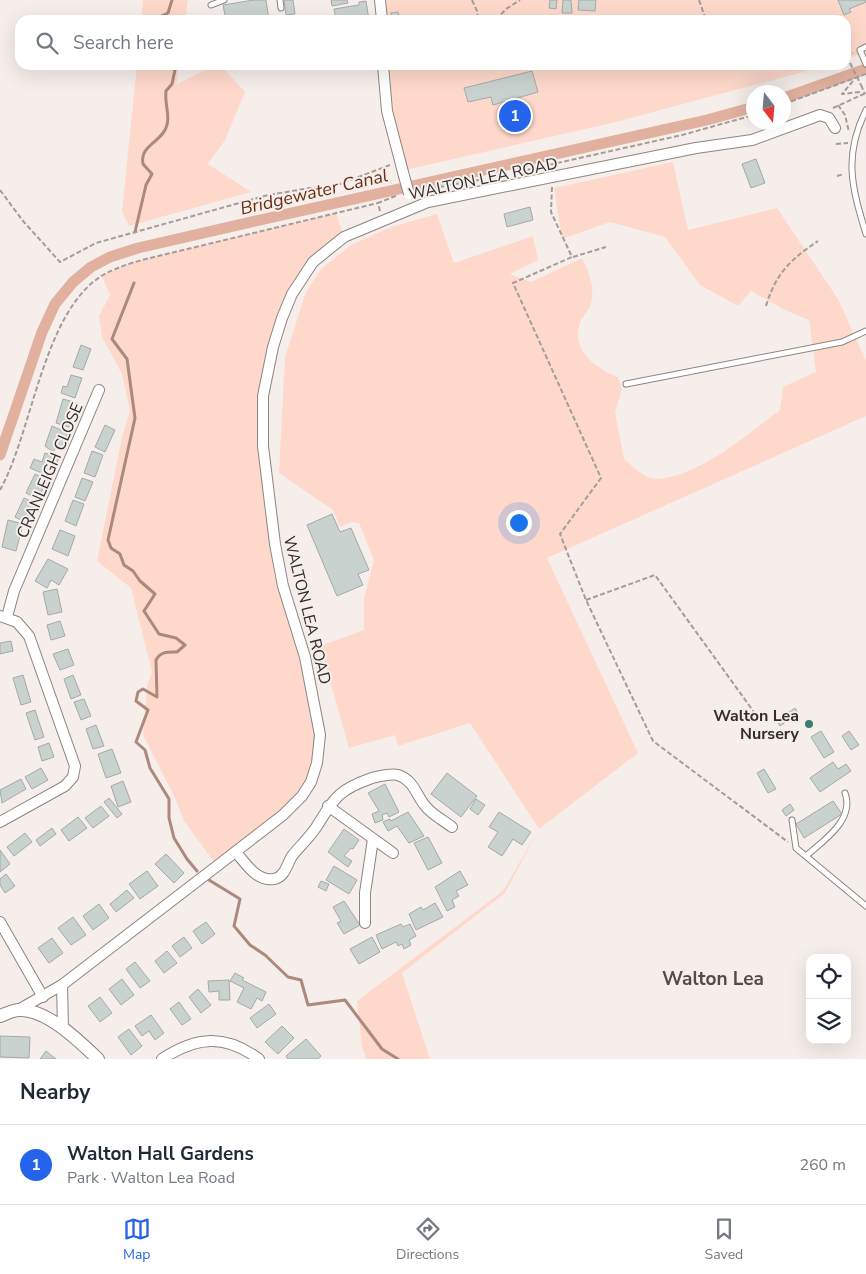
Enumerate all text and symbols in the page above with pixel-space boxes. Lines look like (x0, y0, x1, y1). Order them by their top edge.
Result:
search box (15, 15, 851, 70)
icon: search (33, 29, 61, 57)
text: Search here (73, 30, 174, 56)
north arrow (746, 85, 791, 130)
pin: 1 (499, 97, 531, 135)
street label: WALTON LEA ROAD (407, 152, 560, 206)
water label: Bridgewater Canal (238, 163, 390, 221)
street label: CRANLEIGH CLOSE (11, 399, 88, 541)
your location (506, 510, 532, 536)
street label: WALTON LEA ROAD (278, 534, 336, 687)
place label: Walton Lea Nursery (713, 705, 800, 745)
marker: Walton Lea Nursery (803, 718, 815, 730)
map controls (806, 954, 851, 1044)
button: locate (806, 954, 851, 999)
district label: Walton Lea (662, 966, 764, 992)
button: layers (806, 999, 851, 1044)
text: Nearby (20, 1078, 90, 1106)
text: Walton Hall Gardens (67, 1141, 254, 1167)
text: 1 (31, 1154, 41, 1176)
text: 260 m (799, 1154, 846, 1176)
text: Park · Walton Lea Road (67, 1167, 235, 1189)
tab: Map (123, 1215, 151, 1264)
tab: Directions (396, 1215, 459, 1264)
tab: Saved (705, 1215, 743, 1264)

